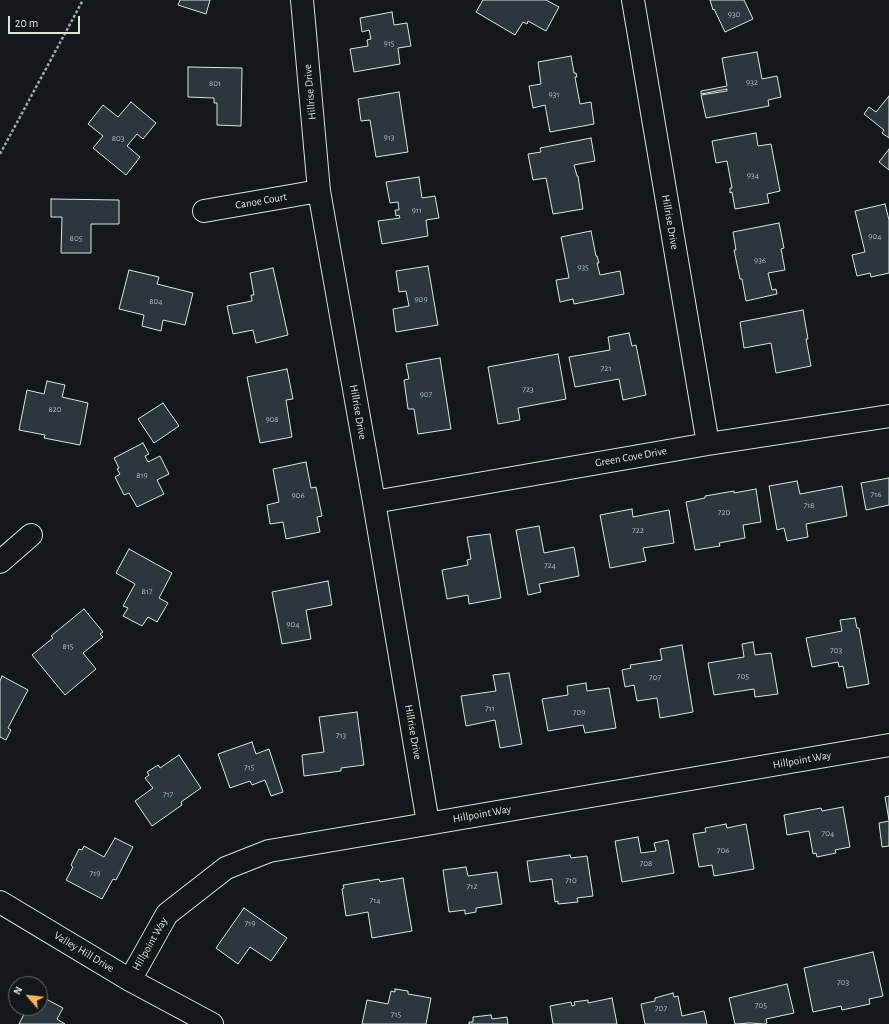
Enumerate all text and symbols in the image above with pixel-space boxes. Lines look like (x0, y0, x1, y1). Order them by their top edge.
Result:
scale bar (10, 8, 82, 34)
house number: 930 (728, 9, 740, 19)
text: 20 m (15, 17, 38, 29)
house number: 915 (383, 38, 395, 48)
street label: Hillrise Drive (301, 64, 319, 120)
house number: 932 (746, 77, 758, 87)
house number: 801 (209, 78, 221, 88)
house number: 931 (548, 89, 560, 99)
house number: 913 (383, 132, 395, 142)
house number: 803 (112, 133, 124, 143)
house number: 934 (747, 170, 759, 180)
street label: Canoe Court (234, 190, 288, 212)
street label: Hillrise Drive (659, 193, 681, 251)
house number: 911 (412, 205, 422, 215)
house number: 904 (868, 231, 882, 241)
house number: 805 (70, 233, 82, 243)
house number: 936 (754, 255, 766, 265)
house number: 935 (577, 262, 589, 272)
house number: 909 (414, 294, 428, 304)
house number: 804 (149, 296, 163, 306)
house number: 721 (601, 363, 611, 373)
street label: Hillrise Drive (347, 383, 369, 441)
house number: 723 (522, 384, 534, 394)
house number: 907 (420, 389, 432, 399)
house number: 820 (48, 404, 62, 414)
house number: 908 (265, 414, 279, 424)
street label: Green Cove Drive (594, 444, 668, 470)
house number: 819 (136, 470, 148, 480)
house number: 716 (870, 489, 882, 499)
house number: 906 (291, 490, 305, 500)
house number: 718 (803, 500, 815, 510)
house number: 720 (718, 507, 730, 517)
house number: 722 (632, 525, 644, 535)
house number: 724 (544, 560, 556, 570)
house number: 817 (141, 586, 153, 596)
house number: 904 (286, 619, 300, 629)
house number: 815 (62, 641, 74, 651)
house number: 703 (830, 645, 842, 655)
house number: 705 (737, 671, 749, 681)
house number: 707 (649, 672, 661, 682)
street label: Hillrise Drive (402, 703, 424, 761)
house number: 711 (485, 703, 495, 713)
house number: 709 (573, 707, 585, 717)
house number: 713 (336, 730, 346, 740)
street label: Hillpoint Way (772, 748, 832, 772)
house number: 715 (244, 762, 254, 772)
house number: 717 (163, 789, 173, 799)
street label: Hillpoint Way (452, 802, 512, 826)
house number: 704 (822, 828, 834, 838)
house number: 706 (717, 845, 729, 855)
house number: 708 (640, 858, 652, 868)
house number: 719 (89, 868, 101, 878)
house number: 710 (565, 875, 577, 885)
house number: 712 (467, 881, 477, 891)
house number: 714 (369, 895, 381, 905)
street label: Hillpoint Way (129, 915, 171, 973)
house number: 719 (244, 918, 256, 928)
street label: Valley Hill Drive (51, 929, 117, 975)
north arrow (8, 976, 48, 1016)
house number: 703 (837, 977, 849, 987)
text: N (11, 985, 24, 997)
house number: 705 (755, 1000, 767, 1010)
house number: 707 (655, 1003, 667, 1013)
house number: 715 (391, 1009, 401, 1019)

